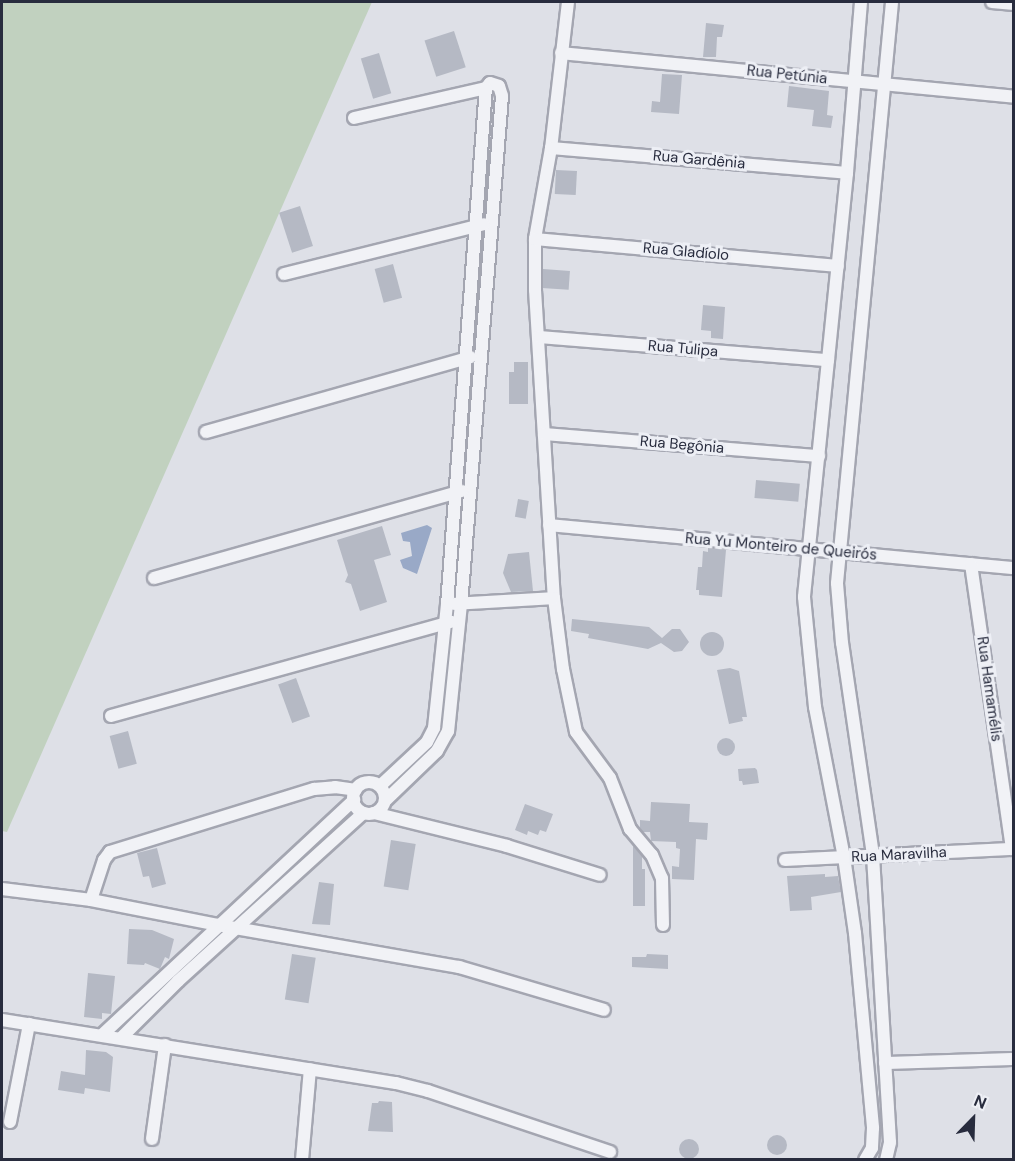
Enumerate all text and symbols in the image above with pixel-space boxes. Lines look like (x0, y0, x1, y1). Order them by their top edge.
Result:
street label: Rua Petúnia (746, 62, 828, 88)
street label: Rua Gardênia (652, 147, 746, 173)
street label: Rua Gladíolo (642, 239, 730, 265)
street label: Rua Tulipa (647, 337, 719, 361)
street label: Rua Begônia (639, 432, 725, 458)
street label: Rua Yu Monteiro de Queirós (684, 530, 878, 564)
street label: Rua Hamamélis (973, 635, 1005, 743)
street label: Rua Maravilha (851, 844, 947, 866)
north arrow (943, 1089, 1003, 1149)
text: N (971, 1090, 990, 1114)

